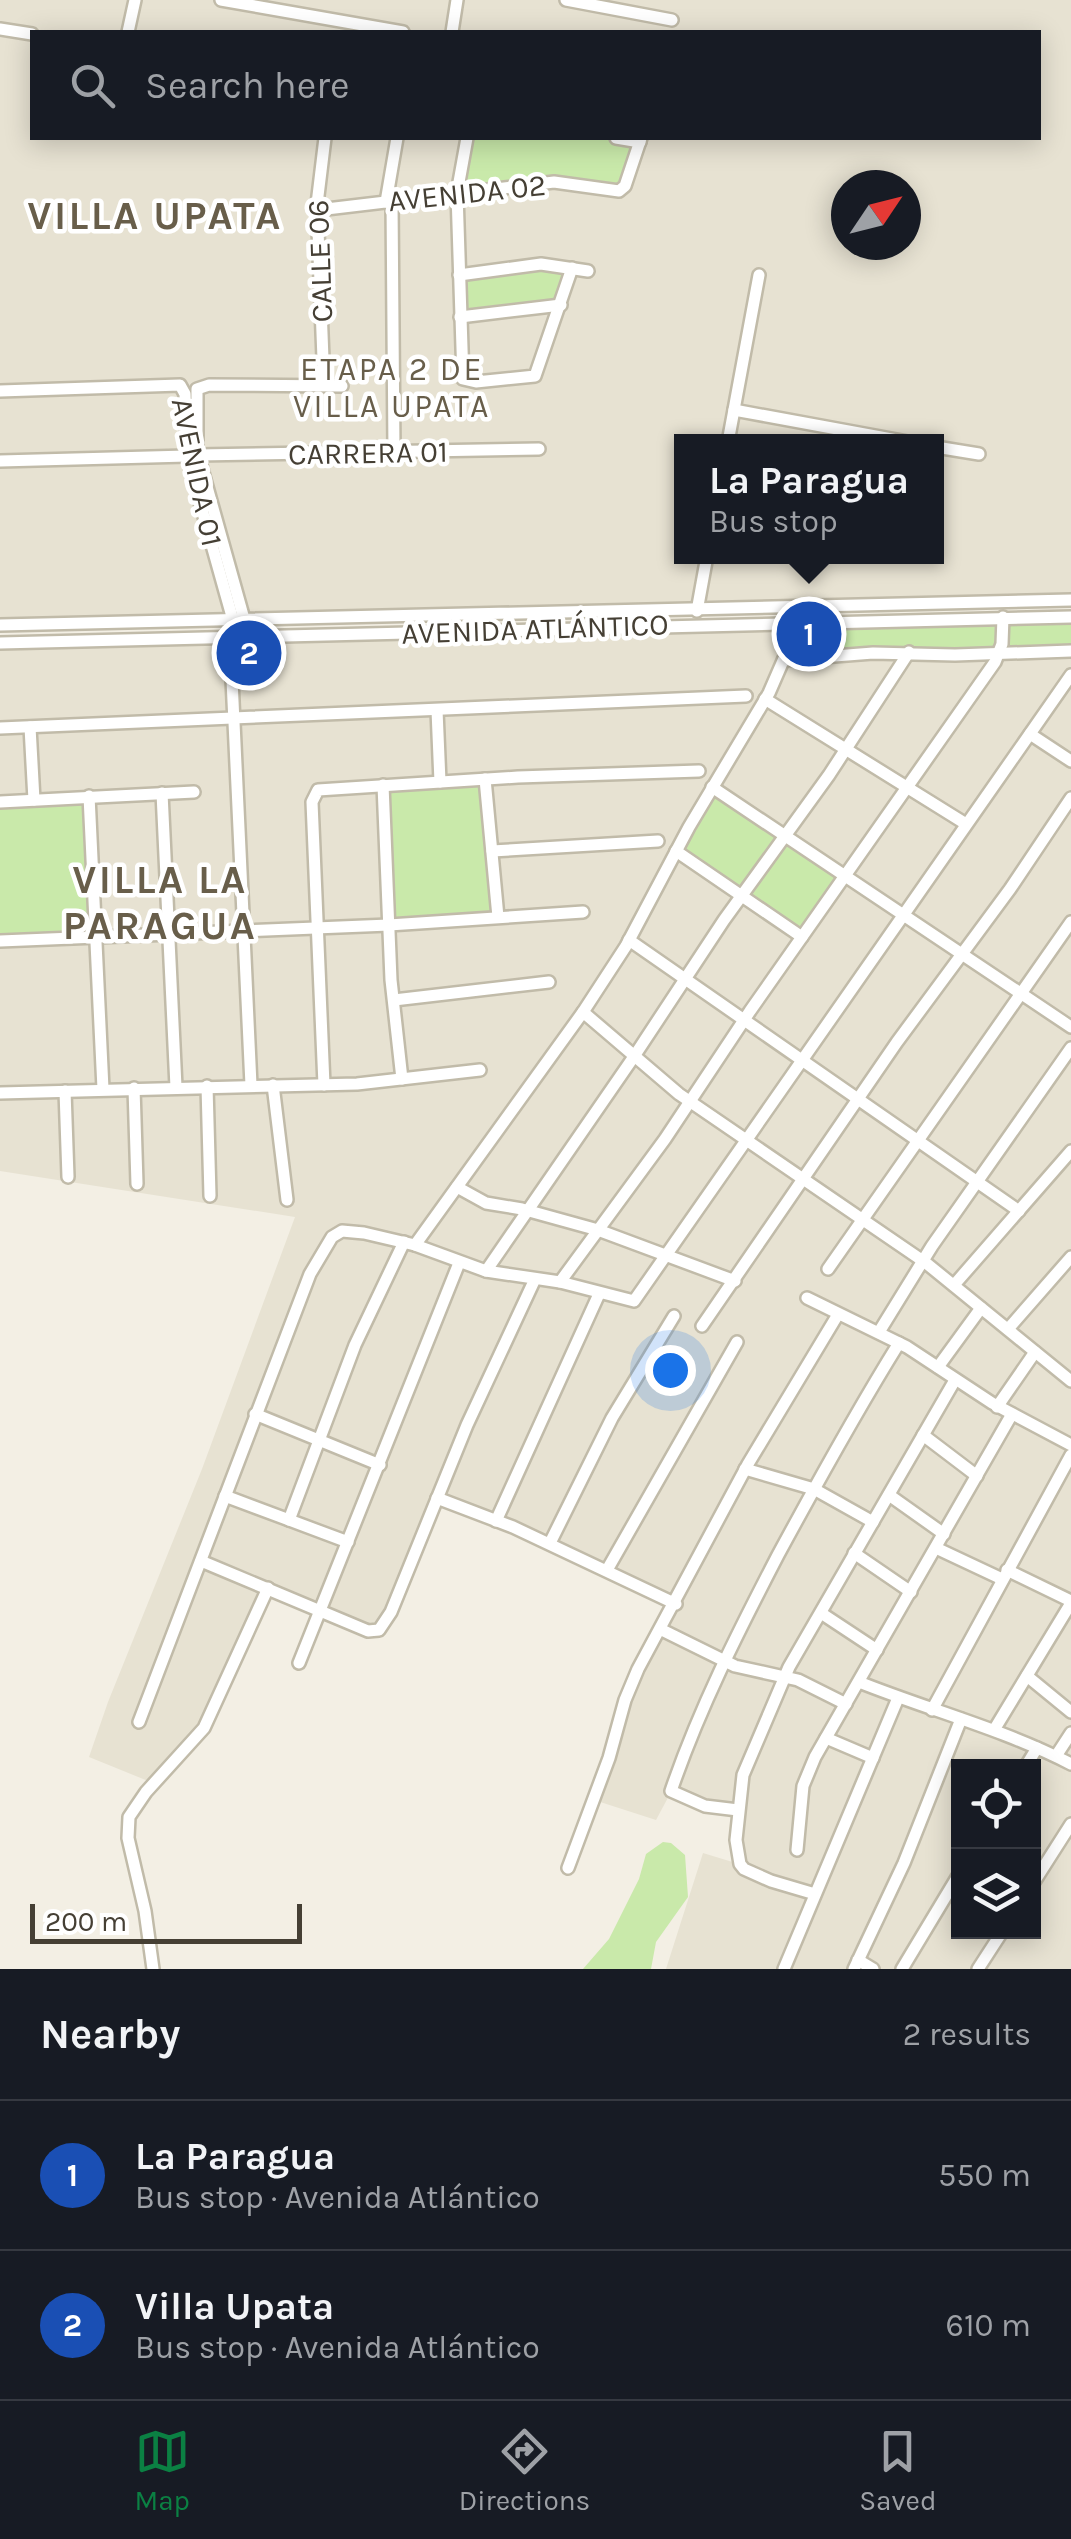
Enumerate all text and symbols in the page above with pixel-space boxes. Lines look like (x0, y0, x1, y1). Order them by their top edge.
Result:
search box (30, 30, 1041, 140)
icon: search (65, 58, 120, 113)
text: Search here (145, 63, 349, 108)
street label: AVENIDA 02 (386, 167, 548, 219)
north arrow (831, 170, 921, 260)
district label: VILLA UPATA (27, 192, 283, 239)
street label: CALLE 06 (300, 199, 340, 323)
district label: ETAPA 2 DE VILLA UPATA (293, 351, 491, 425)
street label: AVENIDA 01 (164, 394, 230, 550)
street label: CARRERA 01 (288, 434, 448, 472)
popup (674, 434, 944, 564)
text: La Paragua (709, 458, 909, 503)
text: Bus stop (709, 503, 838, 540)
pin: 1 (776, 596, 842, 672)
street label: AVENIDA ATLÁNTICO (401, 606, 669, 652)
pin: 2 (216, 616, 282, 690)
district label: VILLA LA PARAGUA (63, 856, 257, 949)
your location (645, 1345, 696, 1396)
map controls (951, 1759, 1041, 1939)
button: locate (951, 1759, 1041, 1849)
button: layers (951, 1849, 1041, 1939)
scale bar (30, 1899, 302, 1944)
text: 200 m (45, 1905, 127, 1938)
text: Nearby (40, 2009, 180, 2059)
text: 2 results (903, 2016, 1031, 2053)
text: La Paragua (135, 2134, 335, 2179)
text: 1 (67, 2157, 78, 2194)
text: 550 m (938, 2157, 1031, 2194)
text: Bus stop · Avenida Atlántico (135, 2179, 540, 2216)
text: Villa Upata (135, 2284, 334, 2329)
text: 2 (63, 2307, 82, 2344)
text: 610 m (946, 2307, 1031, 2344)
text: Bus stop · Avenida Atlántico (135, 2329, 540, 2366)
tab: Map (134, 2424, 190, 2517)
tab: Directions (459, 2424, 590, 2517)
tab: Saved (859, 2424, 937, 2517)

